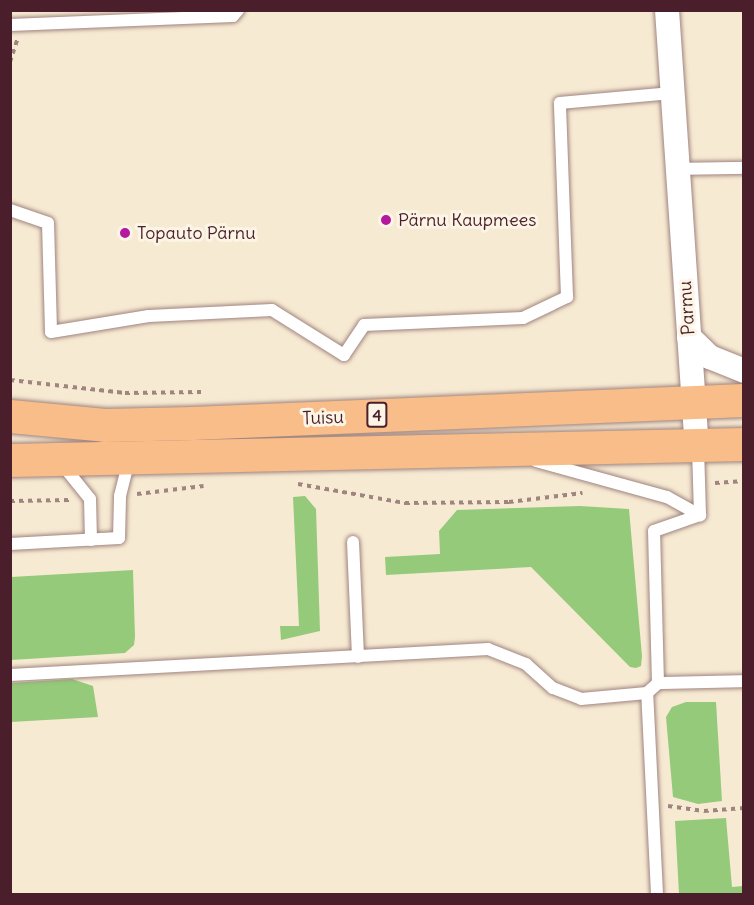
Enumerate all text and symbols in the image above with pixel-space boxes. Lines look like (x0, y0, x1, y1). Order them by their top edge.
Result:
place label: Pärnu Kaupmees (398, 209, 536, 231)
marker: Pärnu Kaupmees (379, 213, 393, 227)
place label: Topauto Pärnu (137, 222, 256, 244)
marker: Topauto Pärnu (118, 226, 132, 240)
street label: Parmu (674, 280, 700, 336)
road number: 4 (365, 402, 389, 428)
street label: Tuisu (302, 406, 344, 430)

